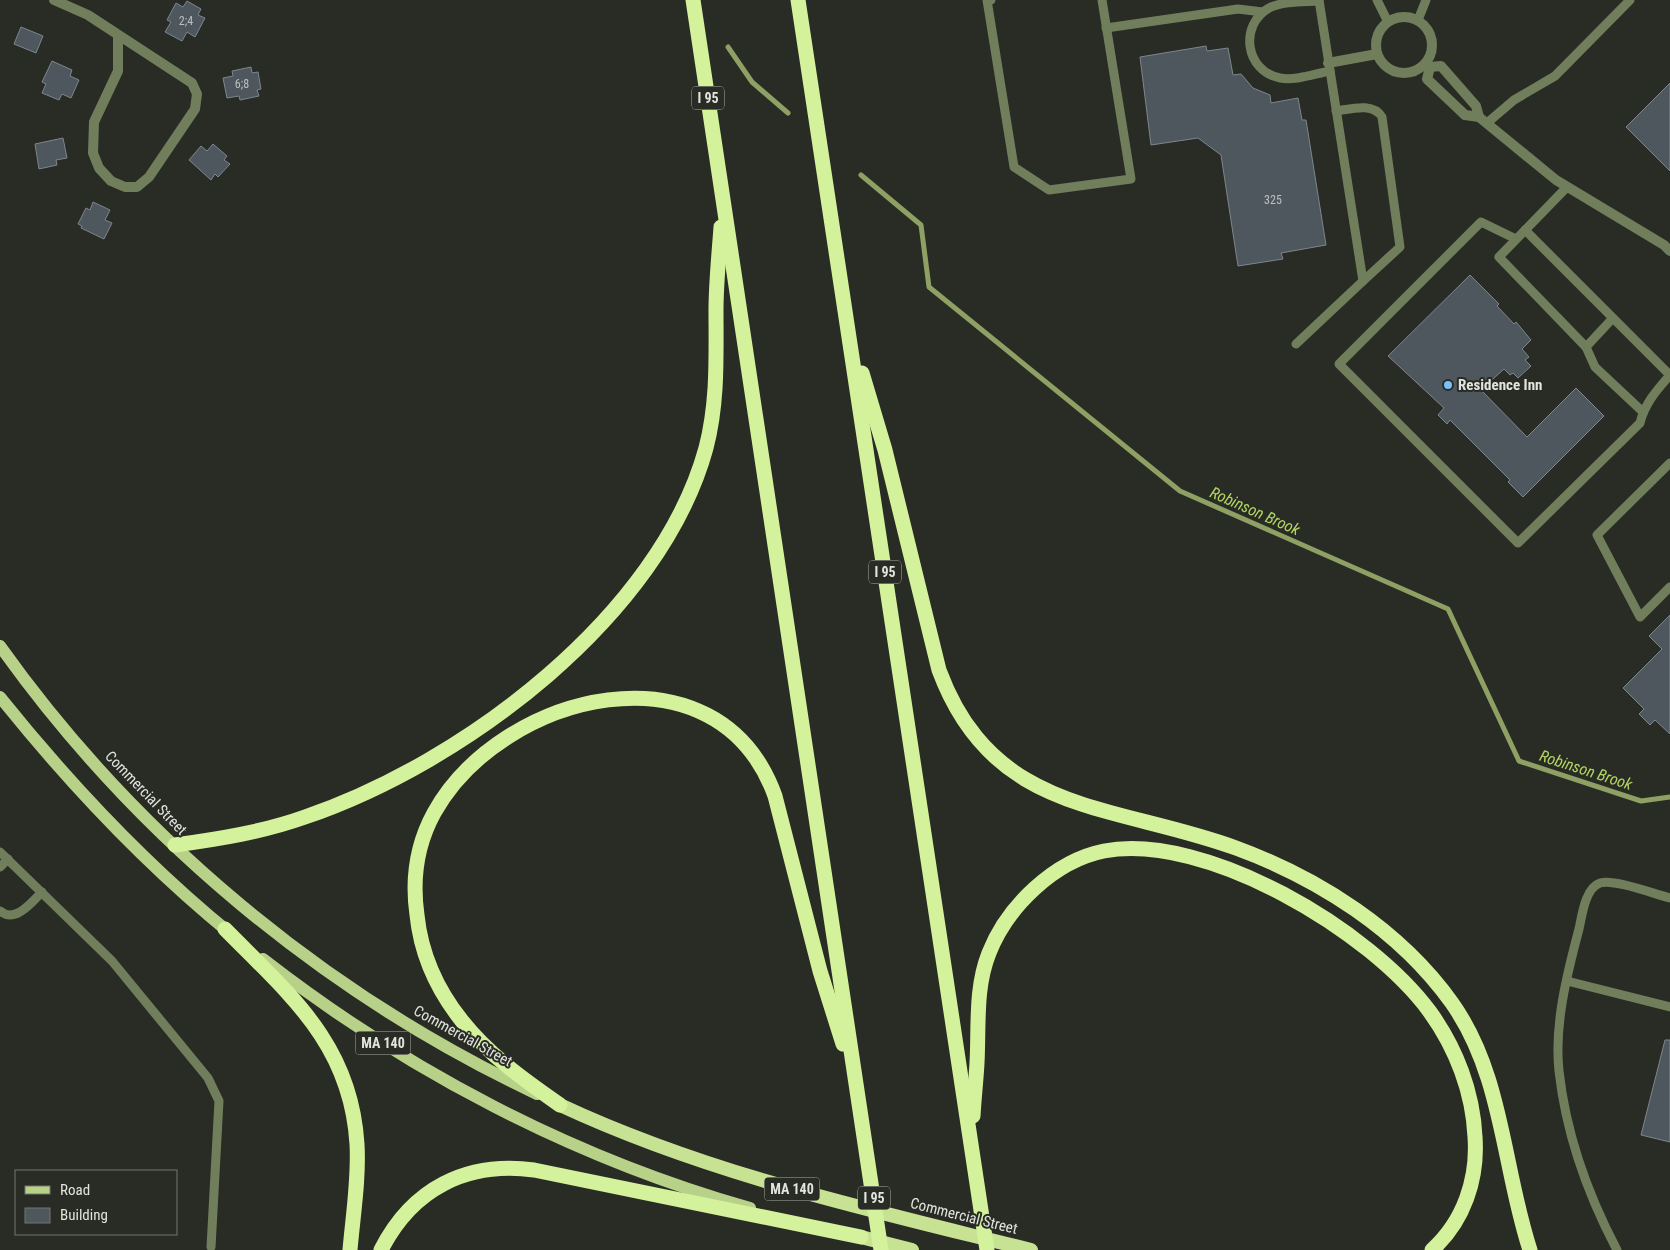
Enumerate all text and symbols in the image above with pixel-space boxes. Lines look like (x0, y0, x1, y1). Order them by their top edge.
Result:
house number: 2;4 (179, 14, 193, 28)
house number: 6;8 (235, 77, 249, 91)
road number: I 95 (692, 86, 724, 110)
house number: 325 (1264, 193, 1282, 207)
place label: Residence Inn (1458, 376, 1542, 394)
marker: Residence Inn (1442, 379, 1454, 391)
water label: Robinson Brook (1207, 483, 1304, 540)
road number: I 95 (869, 560, 901, 584)
water label: Robinson Brook (1537, 746, 1636, 794)
street label: Commercial Street (101, 747, 191, 839)
street label: Commercial Street (411, 1002, 515, 1070)
road number: MA 140 (356, 1032, 410, 1054)
legend (15, 1170, 178, 1235)
road number: MA 140 (764, 1178, 820, 1200)
text: Road (60, 1181, 90, 1199)
road number: I 95 (858, 1186, 890, 1210)
street label: Commercial Street (909, 1194, 1019, 1238)
text: Building (60, 1206, 108, 1224)

